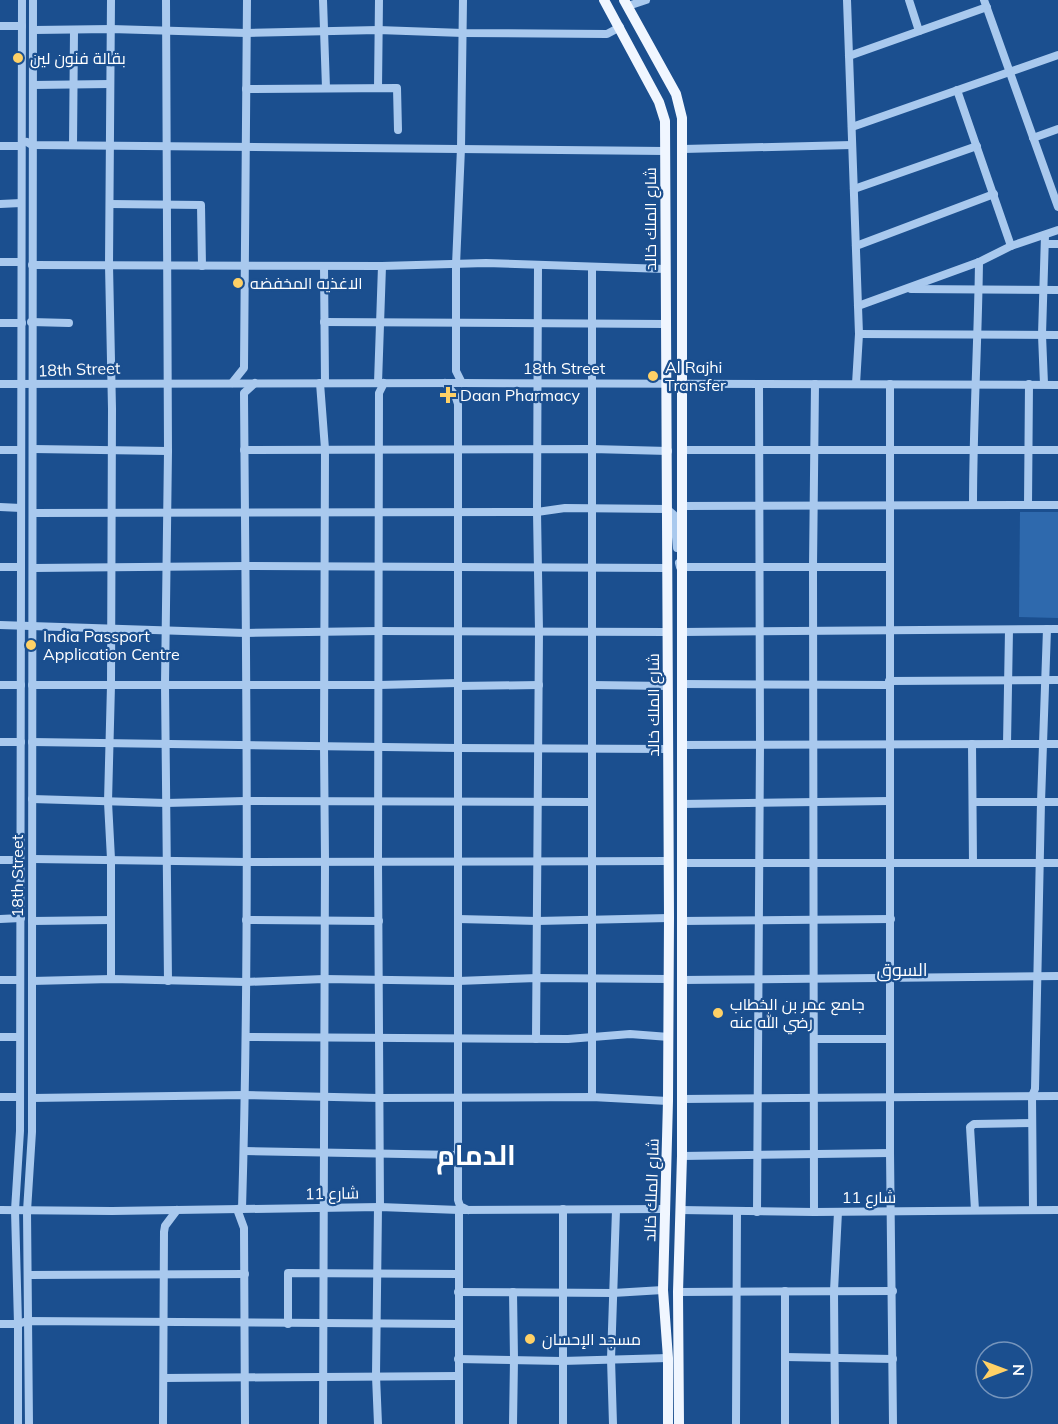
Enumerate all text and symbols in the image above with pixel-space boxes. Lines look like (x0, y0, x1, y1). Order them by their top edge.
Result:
place label: بقالة فنون لين (30, 48, 126, 69)
marker: بقالة فنون لين (11, 51, 25, 65)
street label: شارع الملك خالد (640, 167, 662, 271)
place label: الاغذيه المخفضه (250, 273, 363, 293)
marker: الاغذيه المخفضه (231, 276, 245, 290)
place label: Al Rajhi Transfer (665, 357, 726, 395)
street label: 18th Street (37, 358, 121, 380)
street label: 18th Street (523, 358, 606, 378)
marker: Al Rajhi Transfer (646, 369, 660, 383)
place label: Daan Pharmacy (460, 385, 581, 405)
marker: Daan Pharmacy (441, 388, 455, 402)
place label: India Passport Application Centre (43, 626, 180, 664)
marker: India Passport Application Centre (24, 638, 38, 652)
street label: شارع الملك خالد (643, 653, 665, 757)
street label: 18th Street (7, 834, 27, 917)
district label: السوق (876, 958, 928, 982)
place label: جامع عمر بن الخطاب رضي الله عنه (730, 994, 865, 1035)
marker: جامع عمر بن الخطاب رضي الله عنه (711, 1006, 725, 1020)
district label: الدمام (436, 1137, 516, 1175)
street label: شارع الملك خالد (639, 1138, 665, 1242)
street label: شارع 11 (305, 1183, 359, 1205)
street label: شارع 11 (842, 1187, 896, 1209)
place label: مسجد الإحسان (542, 1329, 641, 1350)
marker: مسجد الإحسان (523, 1332, 537, 1346)
north arrow (974, 1340, 1034, 1400)
text: N (1009, 1364, 1029, 1376)

